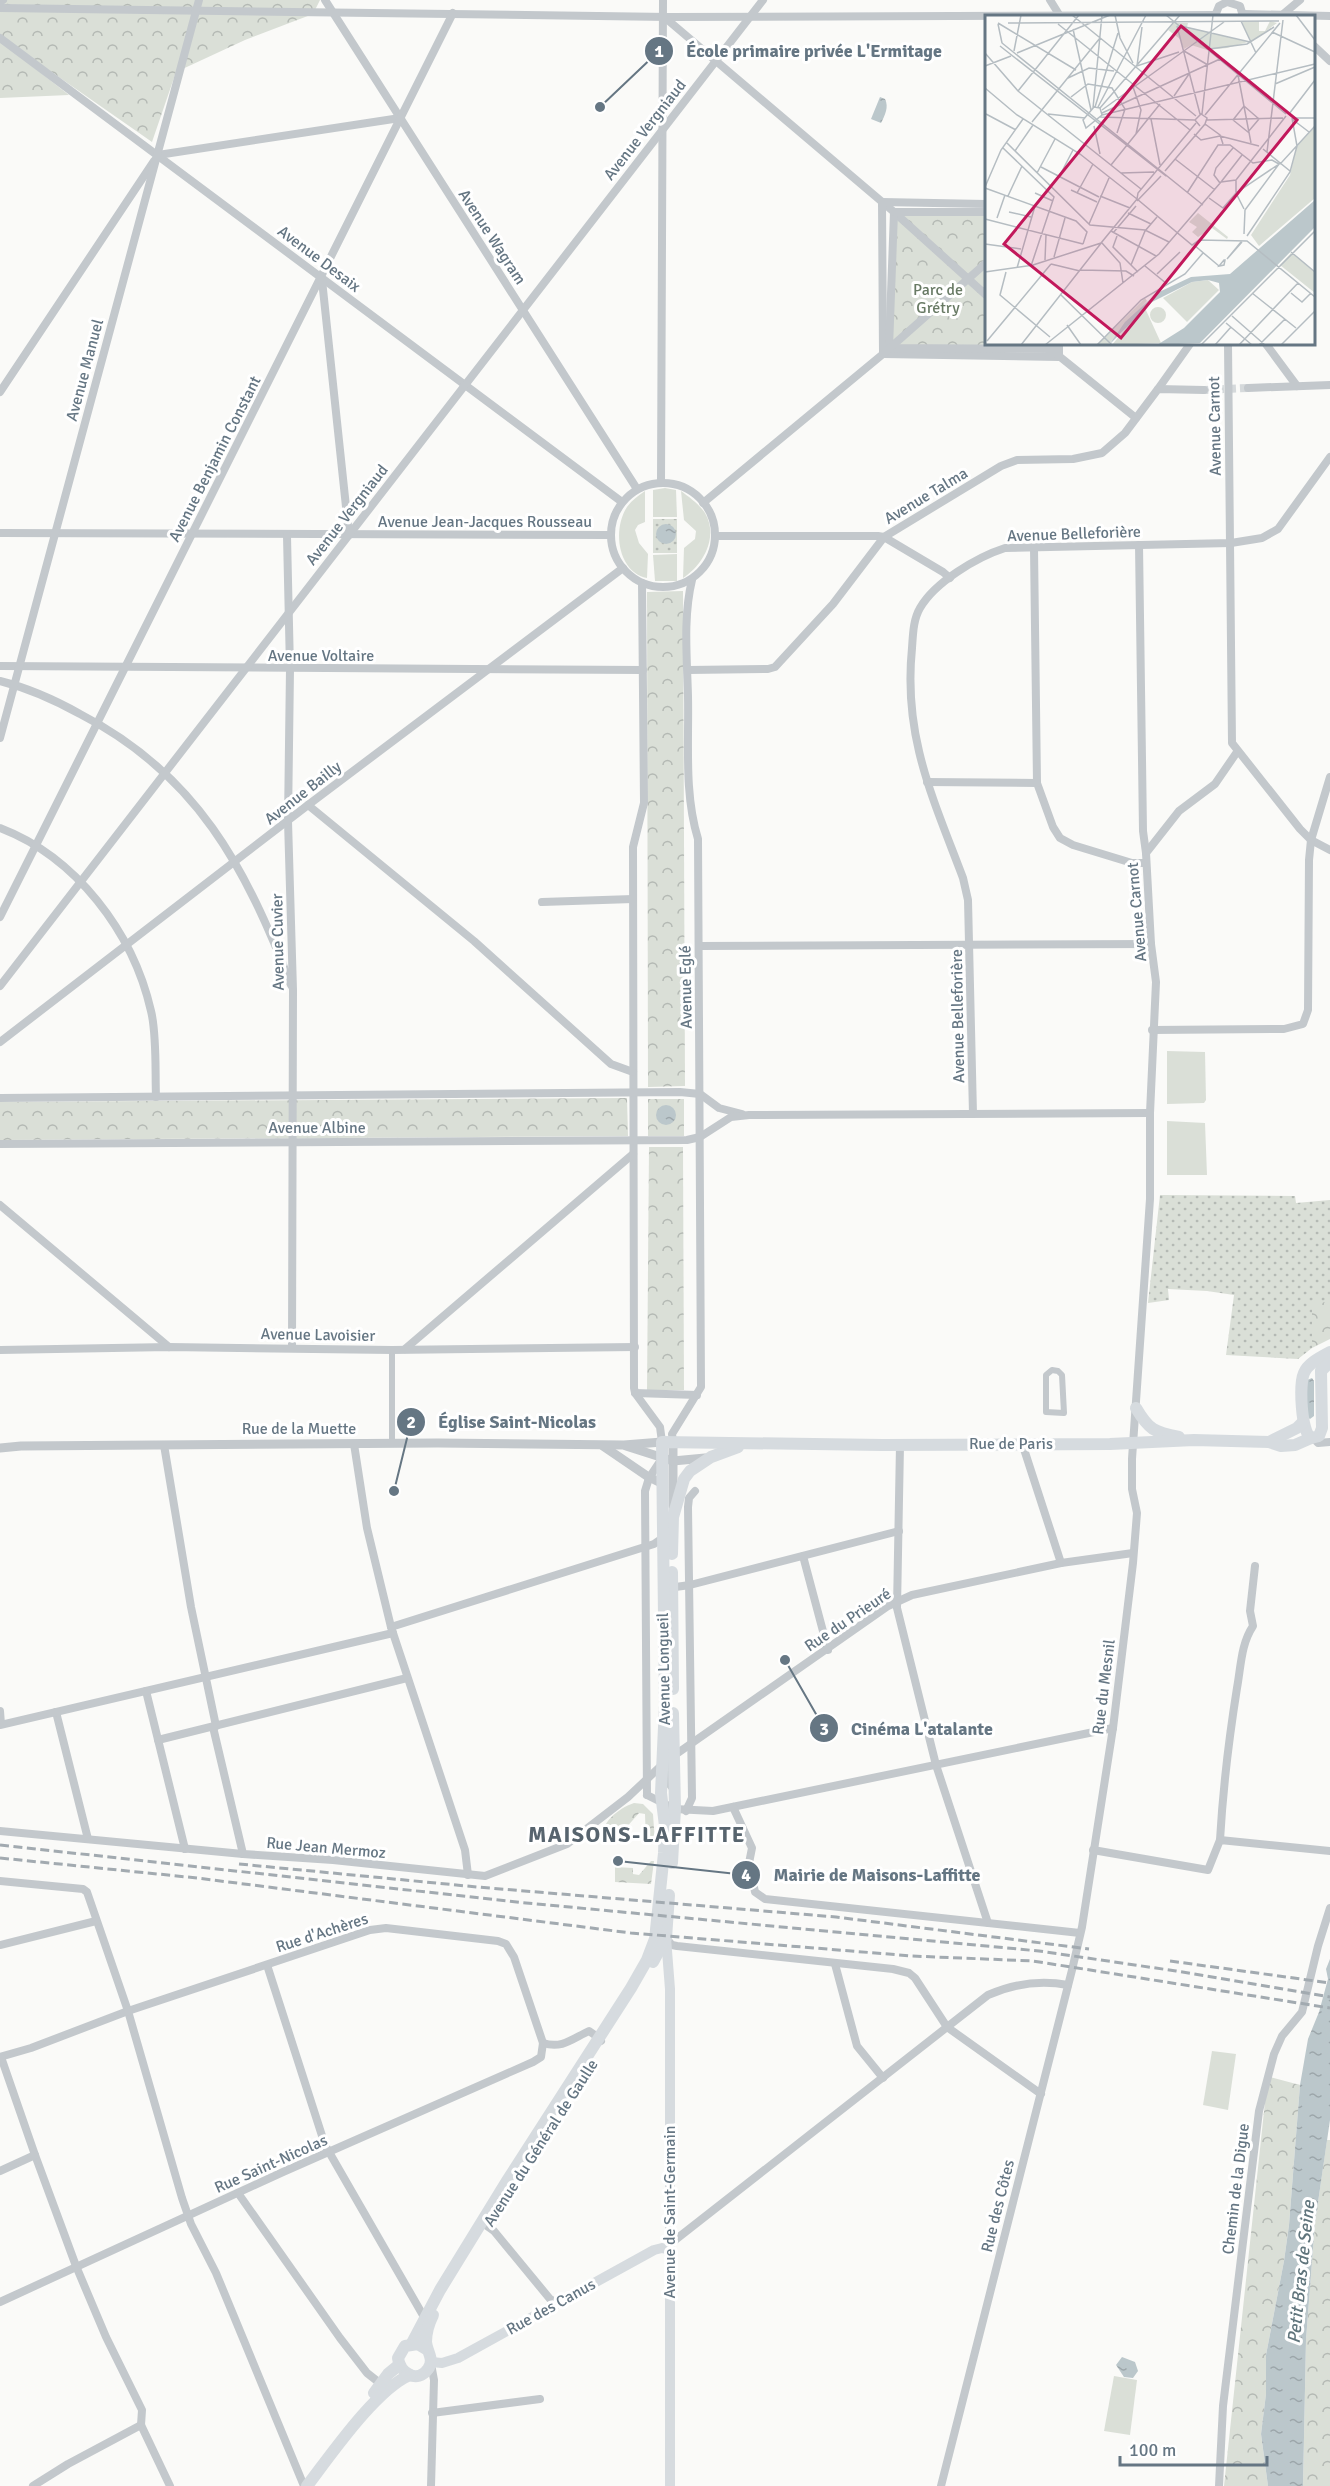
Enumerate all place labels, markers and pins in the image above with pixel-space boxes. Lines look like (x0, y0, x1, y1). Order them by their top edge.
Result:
callout: École primaire privée L'Ermitage (644, 33, 954, 69)
callout: Église Saint-Nicolas (396, 1404, 608, 1440)
callout: Cinéma L'atalante (809, 1710, 1005, 1746)
callout: Mairie de Maisons-Laffitte (731, 1857, 992, 1893)

